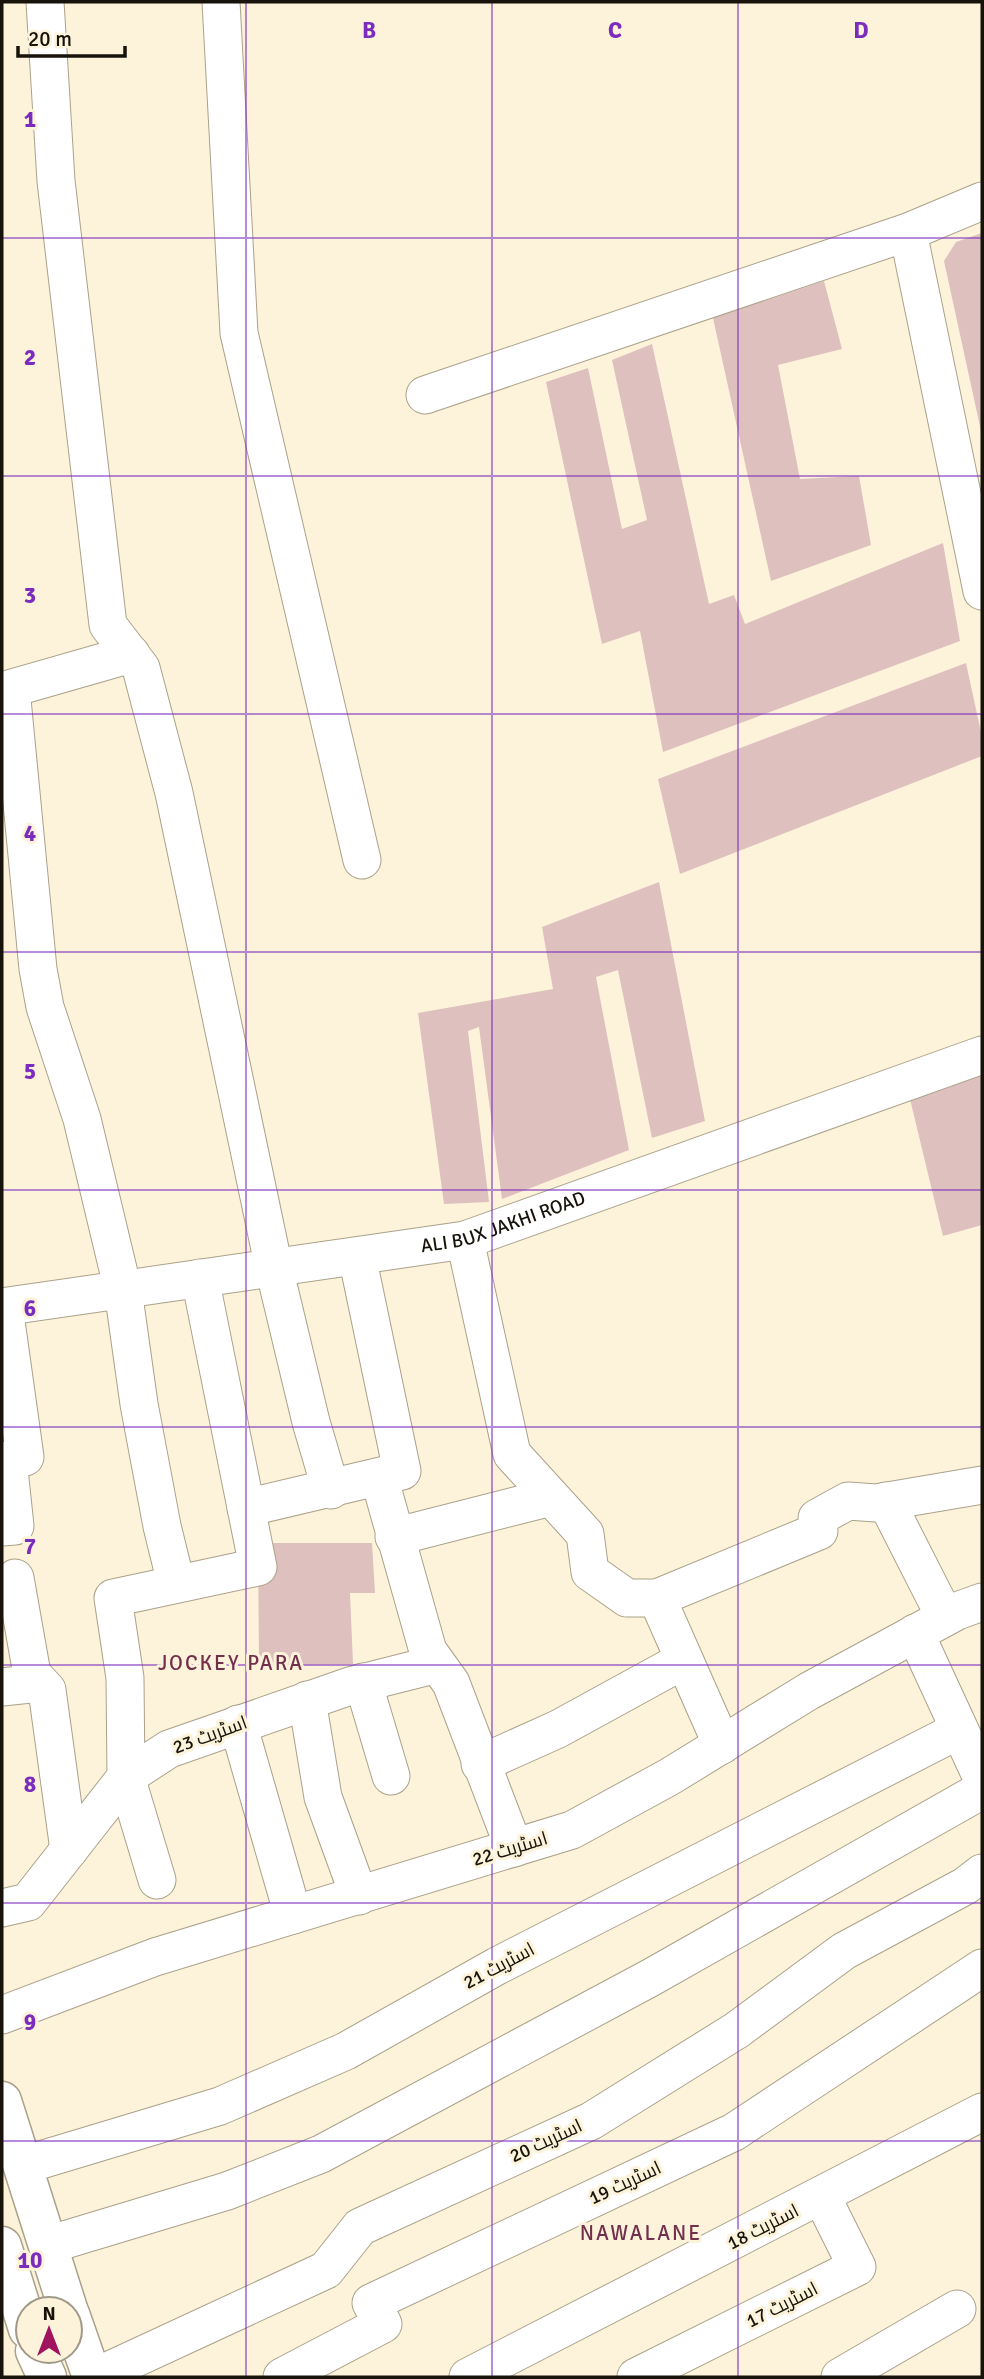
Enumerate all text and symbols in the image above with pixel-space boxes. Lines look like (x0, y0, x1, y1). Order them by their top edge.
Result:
scale bar (18, 14, 124, 58)
text: B (362, 16, 376, 45)
text: C (608, 16, 622, 45)
text: D (853, 16, 869, 45)
text: 20 m (28, 26, 72, 52)
text: 1 (24, 105, 36, 134)
text: 2 (24, 343, 36, 372)
text: 3 (24, 581, 36, 610)
text: 4 (24, 819, 36, 848)
text: 5 (24, 1057, 36, 1086)
street label: ALI BUX JAKHI ROAD (419, 1186, 589, 1258)
text: 6 (24, 1294, 36, 1323)
text: 7 (24, 1532, 36, 1561)
district label: JOCKEY PARA (158, 1650, 304, 1676)
street label: اسٹریٹ 23 (170, 1710, 250, 1760)
text: 8 (24, 1770, 36, 1799)
street label: اسٹریٹ 22 (469, 1826, 551, 1872)
street label: اسٹریٹ 21 (459, 1937, 539, 1995)
text: 9 (24, 2008, 36, 2037)
street label: اسٹریٹ 20 (506, 2114, 586, 2168)
street label: اسٹریٹ 19 (585, 2156, 665, 2210)
street label: اسٹریٹ 18 (723, 2199, 803, 2255)
district label: NAWALANE (580, 2220, 702, 2246)
text: 10 (18, 2246, 42, 2275)
street label: اسٹریٹ 17 (742, 2277, 822, 2333)
north arrow (14, 2295, 84, 2365)
text: N (42, 2302, 56, 2326)

